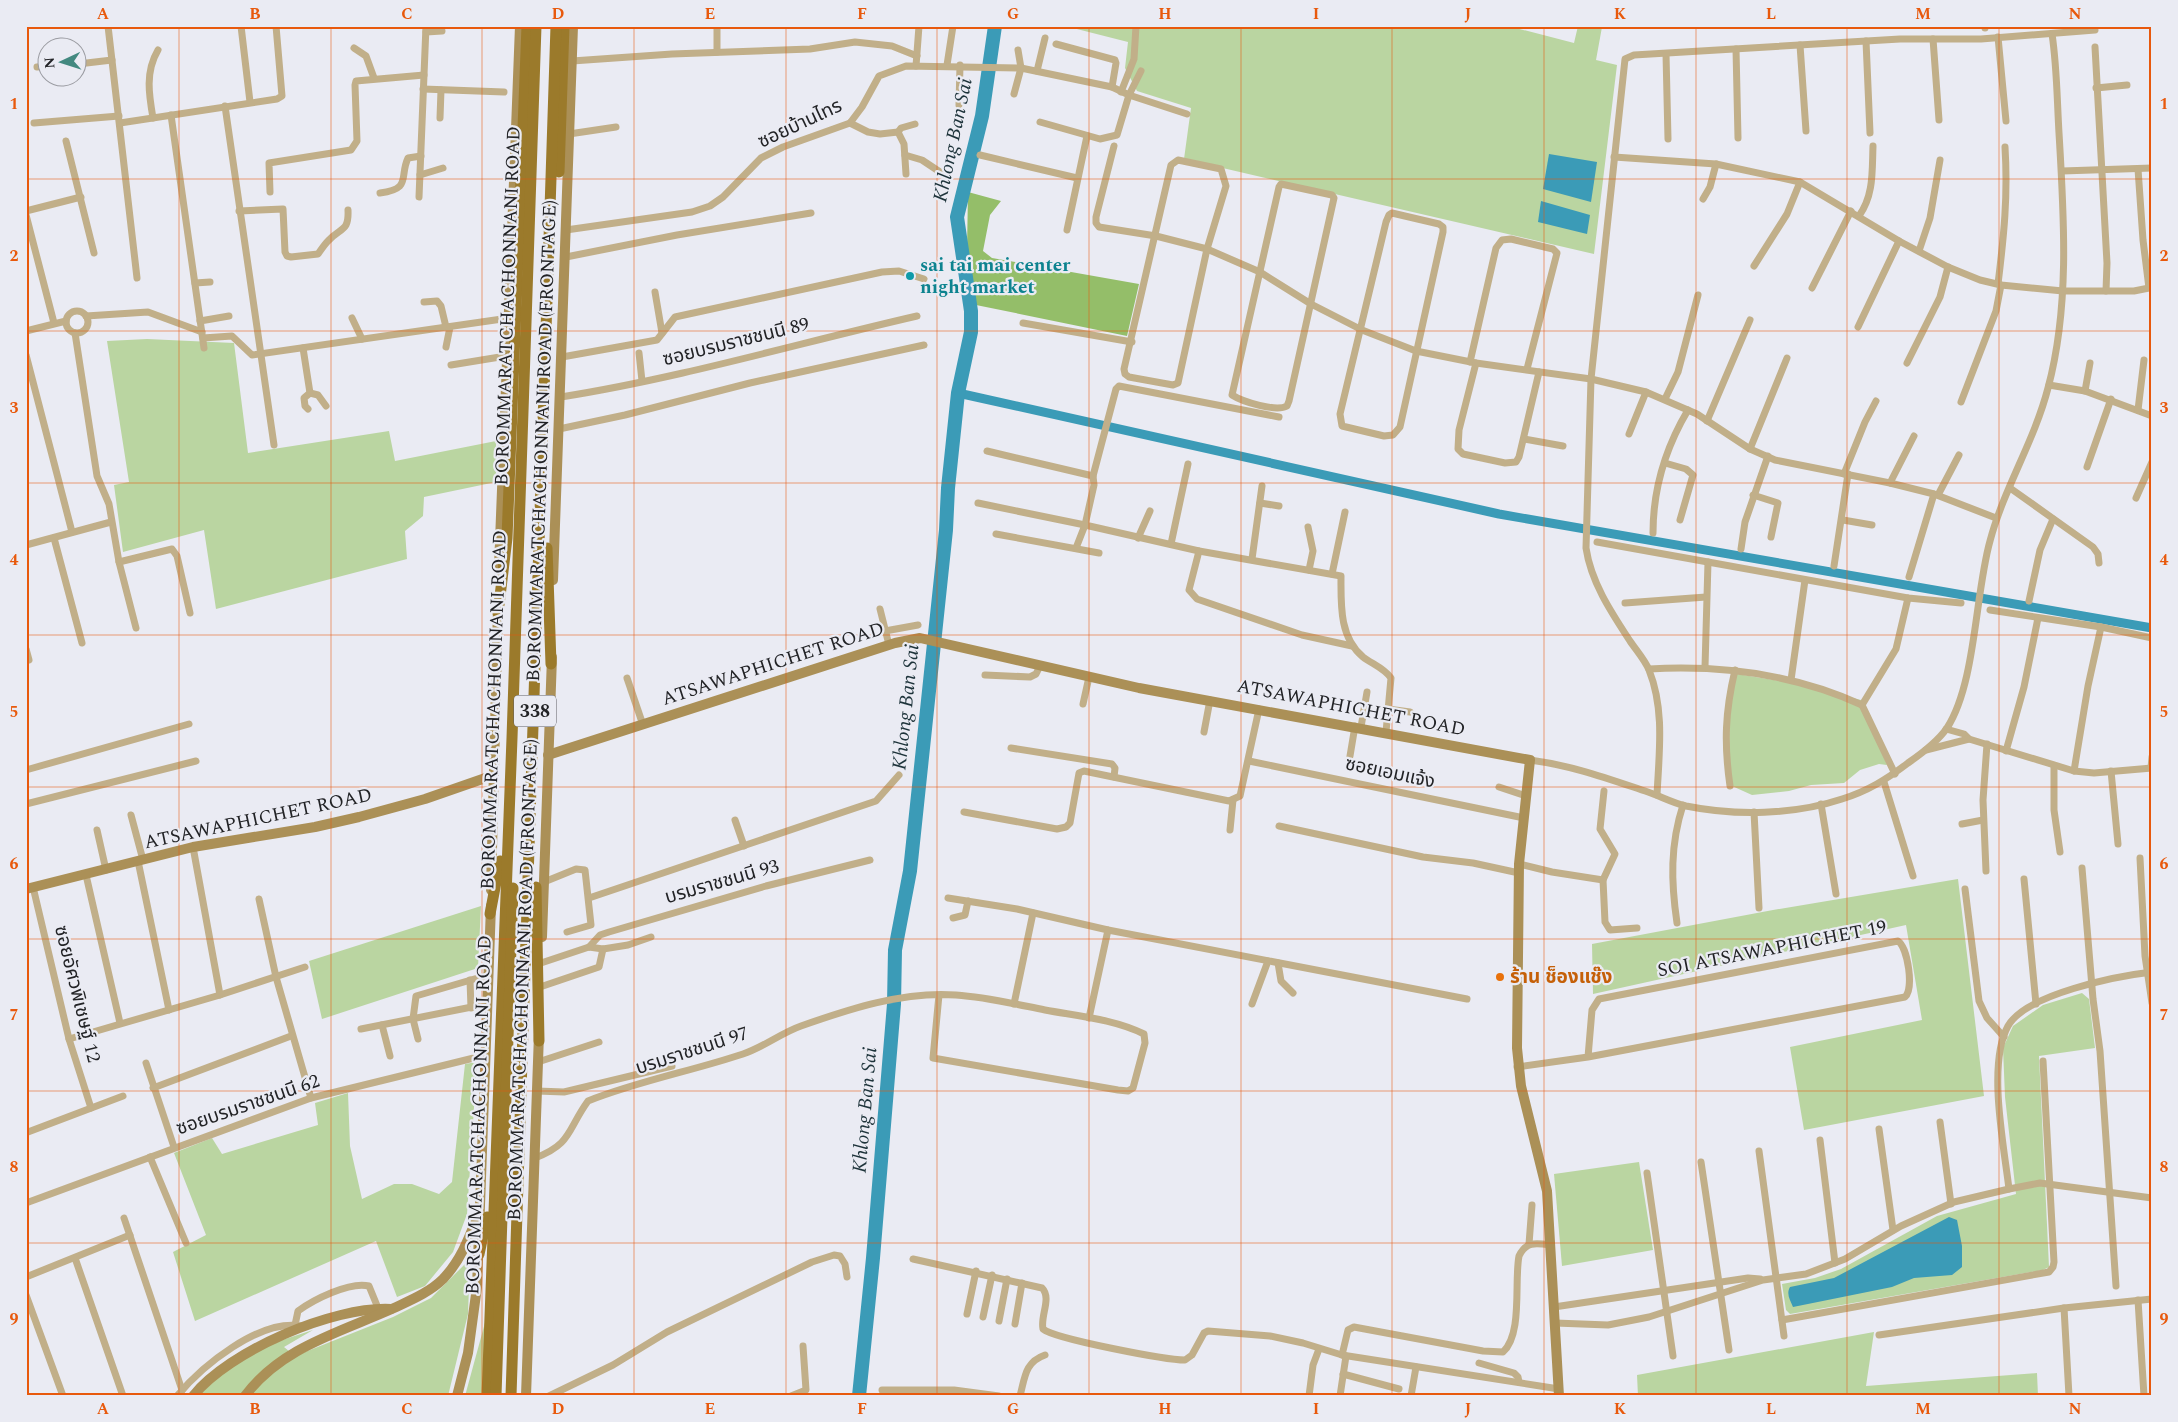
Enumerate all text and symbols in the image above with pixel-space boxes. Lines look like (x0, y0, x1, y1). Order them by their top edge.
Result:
text: A (97, 2, 110, 26)
text: B (249, 2, 261, 26)
text: C (401, 2, 413, 26)
text: D (552, 2, 565, 26)
text: E (705, 2, 715, 26)
text: F (857, 2, 867, 26)
text: G (1007, 2, 1019, 26)
text: H (1158, 2, 1172, 26)
text: I (1313, 2, 1319, 26)
text: J (1465, 2, 1472, 26)
text: K (1614, 2, 1627, 26)
text: L (1766, 2, 1776, 26)
text: M (1915, 2, 1931, 26)
text: N (2068, 2, 2082, 26)
north arrow (38, 38, 88, 88)
text: N (39, 56, 60, 69)
water label: Khlong Ban Sai (925, 75, 981, 205)
text: 1 (10, 92, 18, 116)
street label: ซอยบ้านไทร (753, 92, 847, 156)
text: 1 (2160, 92, 2168, 116)
street label: BOROMMARATCHACHONNANI ROAD (487, 126, 529, 486)
street label: BOROMMARATCHACHONNANI ROAD (FRONTAGE) (519, 200, 565, 682)
text: 2 (10, 244, 19, 268)
text: 2 (2160, 244, 2169, 268)
place label: sai tai mai center night market (920, 251, 1071, 302)
marker: sai tai mai center night market (904, 270, 916, 282)
street label: ซอยบรมราชชนนี 89 (660, 310, 812, 374)
text: 3 (10, 396, 19, 420)
text: 3 (2160, 396, 2169, 420)
street label: BOROMMARATCHACHONNANI ROAD (473, 530, 515, 890)
text: 4 (10, 548, 19, 572)
text: 4 (2160, 548, 2169, 572)
street label: ATSAWAPHICHET ROAD (658, 614, 888, 714)
water label: Khlong Ban Sai (884, 642, 928, 771)
street label: ATSAWAPHICHET ROAD (1234, 672, 1468, 744)
road number: 338 (514, 696, 556, 726)
text: 5 (10, 700, 18, 724)
text: 5 (2160, 700, 2168, 724)
street label: BOROMMARATCHACHONNANI ROAD (FRONTAGE) (500, 739, 546, 1221)
street label: ซอยเอมแจ้ง (1342, 749, 1438, 797)
street label: ATSAWAPHICHET ROAD (141, 781, 375, 857)
text: 6 (10, 852, 19, 876)
street label: บรมราชชนนี 93 (662, 852, 783, 912)
text: 6 (2160, 852, 2169, 876)
street label: SOI ATSAWAPHICHET 19 (1655, 913, 1889, 985)
street label: ซอยอัศวพิเชษฐ์ 12 (46, 922, 108, 1066)
street label: BOROMMARATCHACHONNANI ROAD (458, 935, 500, 1295)
place label: ร้าน ช็องแช๊ง (1510, 963, 1613, 992)
marker: ร้าน ช็องแช๊ง (1494, 971, 1506, 983)
text: 7 (10, 1003, 19, 1027)
text: 7 (2160, 1003, 2169, 1027)
street label: บรมราชชนนี 97 (632, 1019, 752, 1083)
water label: Khlong Ban Sai (845, 1046, 885, 1174)
street label: ซอยบรมราชชนนี 62 (172, 1067, 324, 1143)
text: 8 (10, 1155, 19, 1179)
text: 8 (2160, 1155, 2169, 1179)
text: 9 (10, 1307, 19, 1331)
text: 9 (2160, 1307, 2169, 1331)
text: A (97, 1397, 110, 1421)
text: B (249, 1397, 261, 1421)
text: C (401, 1397, 413, 1421)
text: D (552, 1397, 565, 1421)
text: E (705, 1397, 715, 1421)
text: F (857, 1397, 867, 1421)
text: G (1007, 1397, 1019, 1421)
text: H (1158, 1397, 1172, 1421)
text: I (1313, 1397, 1319, 1421)
text: J (1465, 1397, 1472, 1421)
text: K (1614, 1397, 1627, 1421)
text: L (1766, 1397, 1776, 1421)
text: M (1915, 1397, 1931, 1421)
text: N (2068, 1397, 2082, 1421)

